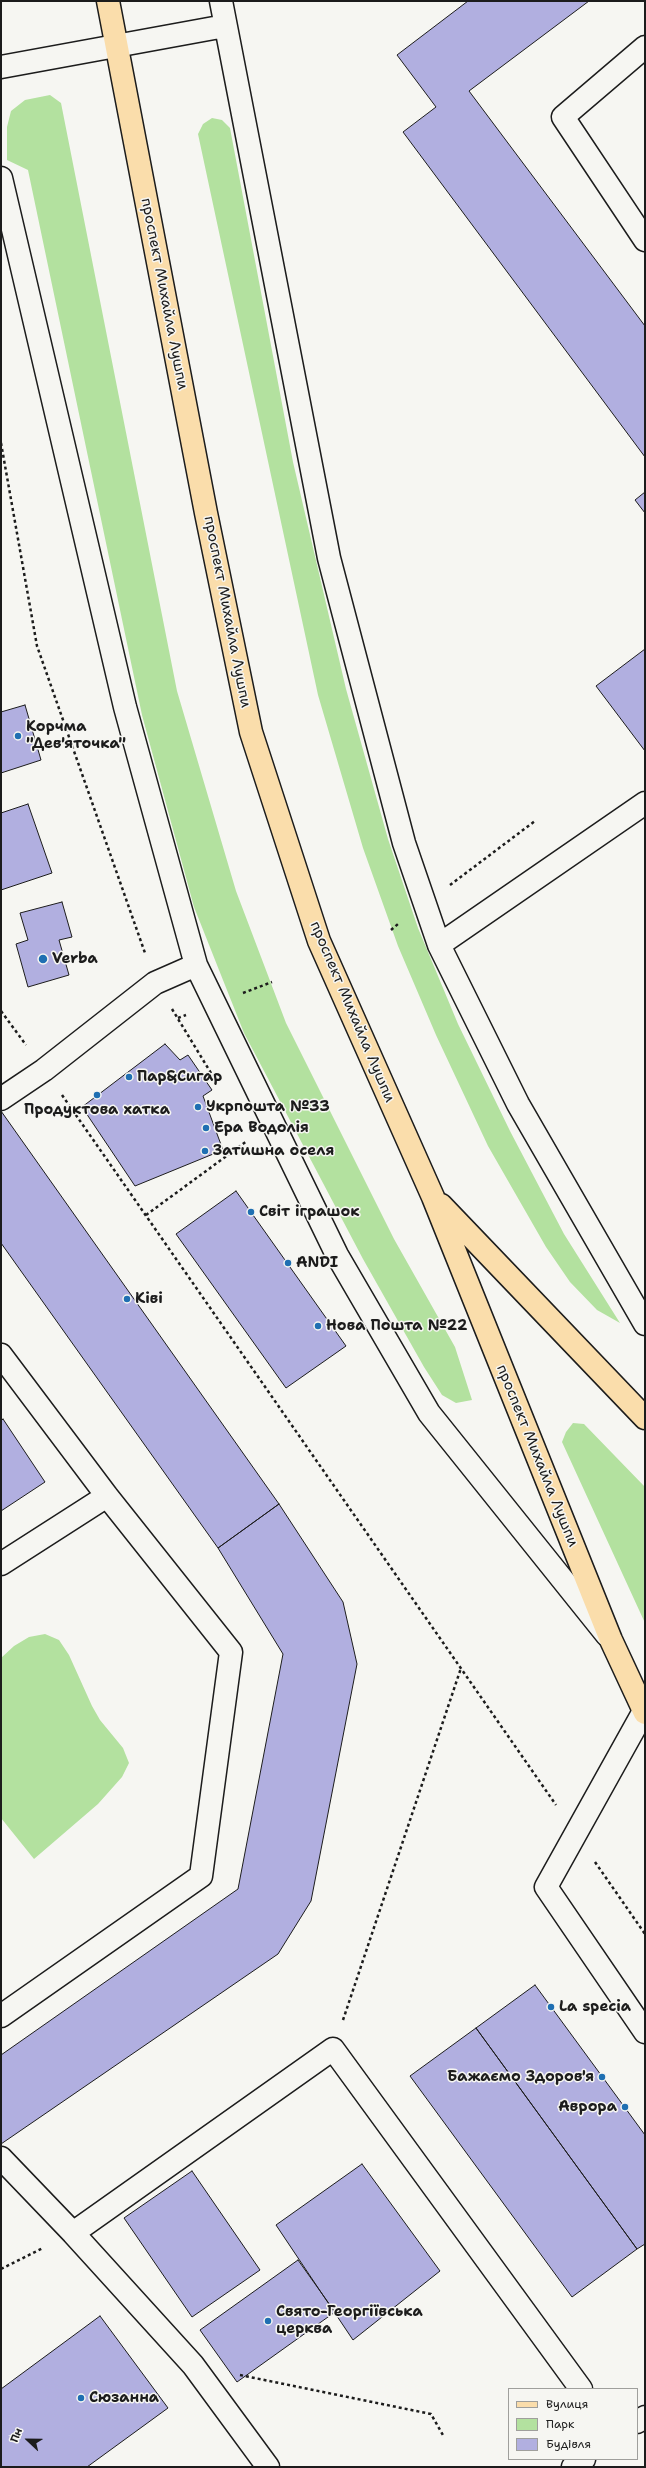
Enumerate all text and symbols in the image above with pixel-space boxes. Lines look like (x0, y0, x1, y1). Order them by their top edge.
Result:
street label: проспект Михайла Лушпи (137, 197, 191, 391)
street label: проспект Михайла Лушпи (200, 515, 254, 709)
place label: Корчма "Дев'яточка" (26, 718, 126, 753)
marker: Корчма "Дев'яточка" (13, 731, 23, 741)
street label: проспект Михайла Лушпи (306, 919, 398, 1105)
place label: Verba (52, 950, 98, 968)
marker: Verba (37, 953, 49, 965)
place label: Пар&Сигар (137, 1068, 222, 1086)
marker: Пар&Сигар (124, 1072, 134, 1082)
marker: Продуктова хатка (92, 1090, 102, 1100)
place label: Укрпошта №33 (206, 1098, 330, 1116)
place label: Продуктова хатка (24, 1101, 170, 1119)
marker: Укрпошта №33 (193, 1102, 203, 1112)
place label: Ера Водолія (214, 1119, 309, 1137)
marker: Ера Водолія (201, 1123, 211, 1133)
place label: Затишна оселя (213, 1142, 334, 1160)
marker: Затишна оселя (200, 1146, 210, 1156)
place label: Світ іграшок (259, 1203, 360, 1221)
marker: Світ іграшок (246, 1207, 256, 1217)
place label: ANDI (296, 1254, 338, 1272)
marker: ANDI (283, 1258, 293, 1268)
place label: Ківі (135, 1290, 163, 1308)
marker: Ківі (122, 1294, 132, 1304)
place label: Нова Пошта №22 (326, 1317, 468, 1335)
marker: Нова Пошта №22 (313, 1321, 323, 1331)
street label: проспект Михайла Лушпи (492, 1362, 582, 1550)
place label: La specia (559, 1998, 631, 2016)
marker: La specia (546, 2002, 556, 2012)
place label: Бажаємо Здоров'я (447, 2068, 594, 2086)
marker: Бажаємо Здоров'я (597, 2072, 607, 2082)
place label: Аврора (558, 2098, 617, 2116)
marker: Аврора (620, 2102, 630, 2112)
place label: Свято-Георгіївська церква (276, 2303, 423, 2338)
marker: Свято-Георгіївська церква (263, 2316, 273, 2326)
legend (508, 2388, 638, 2460)
place label: Сюзанна (89, 2389, 159, 2407)
marker: Сюзанна (76, 2393, 86, 2403)
text: Вулиця (546, 2396, 588, 2412)
text: Парк (546, 2416, 574, 2432)
north arrow (8, 2420, 48, 2460)
text: Пн (7, 2426, 26, 2445)
text: Будівля (546, 2436, 591, 2452)

